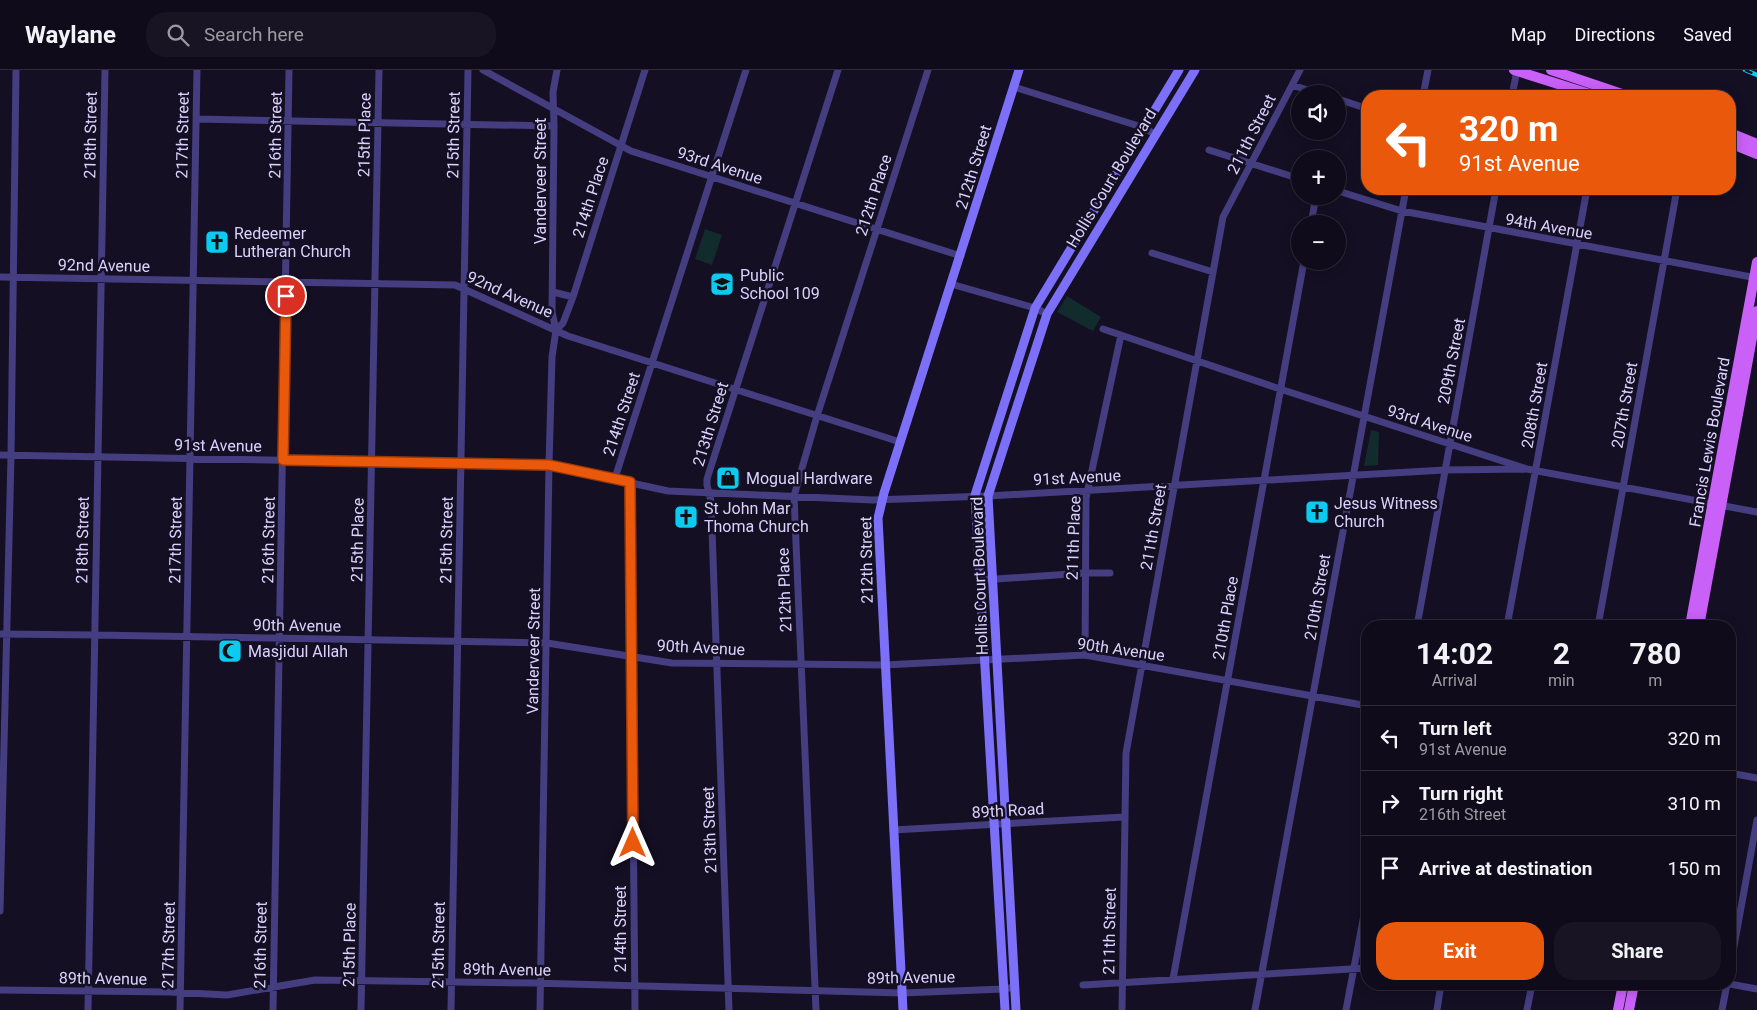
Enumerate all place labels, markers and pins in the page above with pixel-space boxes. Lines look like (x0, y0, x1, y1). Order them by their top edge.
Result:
place label: Redeemer Lutheran Church (234, 224, 351, 261)
church icon: Redeemer Lutheran Church (204, 229, 230, 255)
place label: Public School 109 (740, 266, 820, 303)
school or university icon: Public School 109 (709, 271, 735, 297)
pin (265, 275, 307, 317)
shop icon: Mogual Hardware (715, 465, 741, 491)
place label: Mogual Hardware (746, 469, 872, 488)
place label: Jesus Witness Church (1334, 494, 1438, 531)
place label: St John Mar Thoma Church (704, 499, 809, 536)
church icon: Jesus Witness Church (1304, 499, 1330, 525)
church icon: St John Mar Thoma Church (673, 504, 699, 530)
mosque icon: Masjidul Allah (217, 638, 243, 664)
place label: Masjidul Allah (248, 642, 348, 661)

